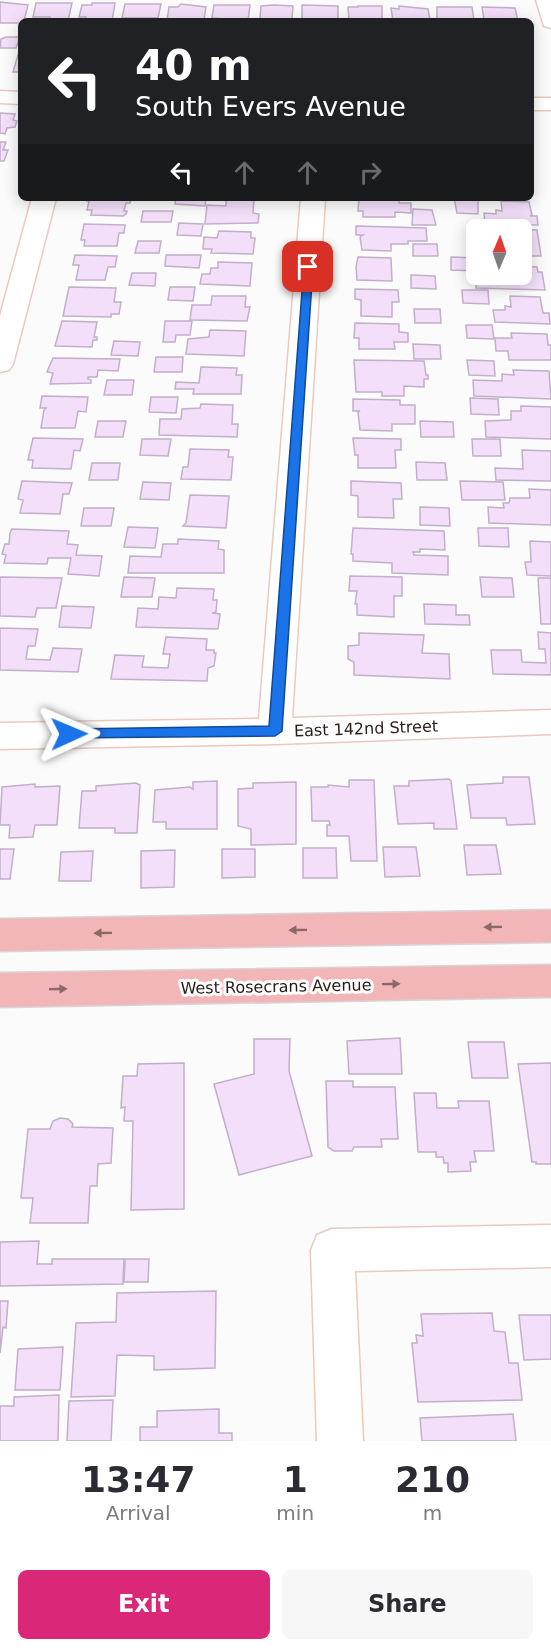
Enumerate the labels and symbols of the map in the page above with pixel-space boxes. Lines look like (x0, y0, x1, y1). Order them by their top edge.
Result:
north arrow (466, 219, 532, 285)
pin (282, 241, 333, 292)
position arrow (37, 702, 101, 766)
street label: East 142nd Street (294, 716, 438, 741)
one-way arrow (483, 922, 502, 932)
one-way arrow (288, 925, 307, 935)
one-way arrow (93, 928, 112, 938)
street label: West Rosecrans Avenue (180, 975, 372, 998)
one-way arrow (382, 979, 401, 989)
one-way arrow (49, 985, 68, 994)

